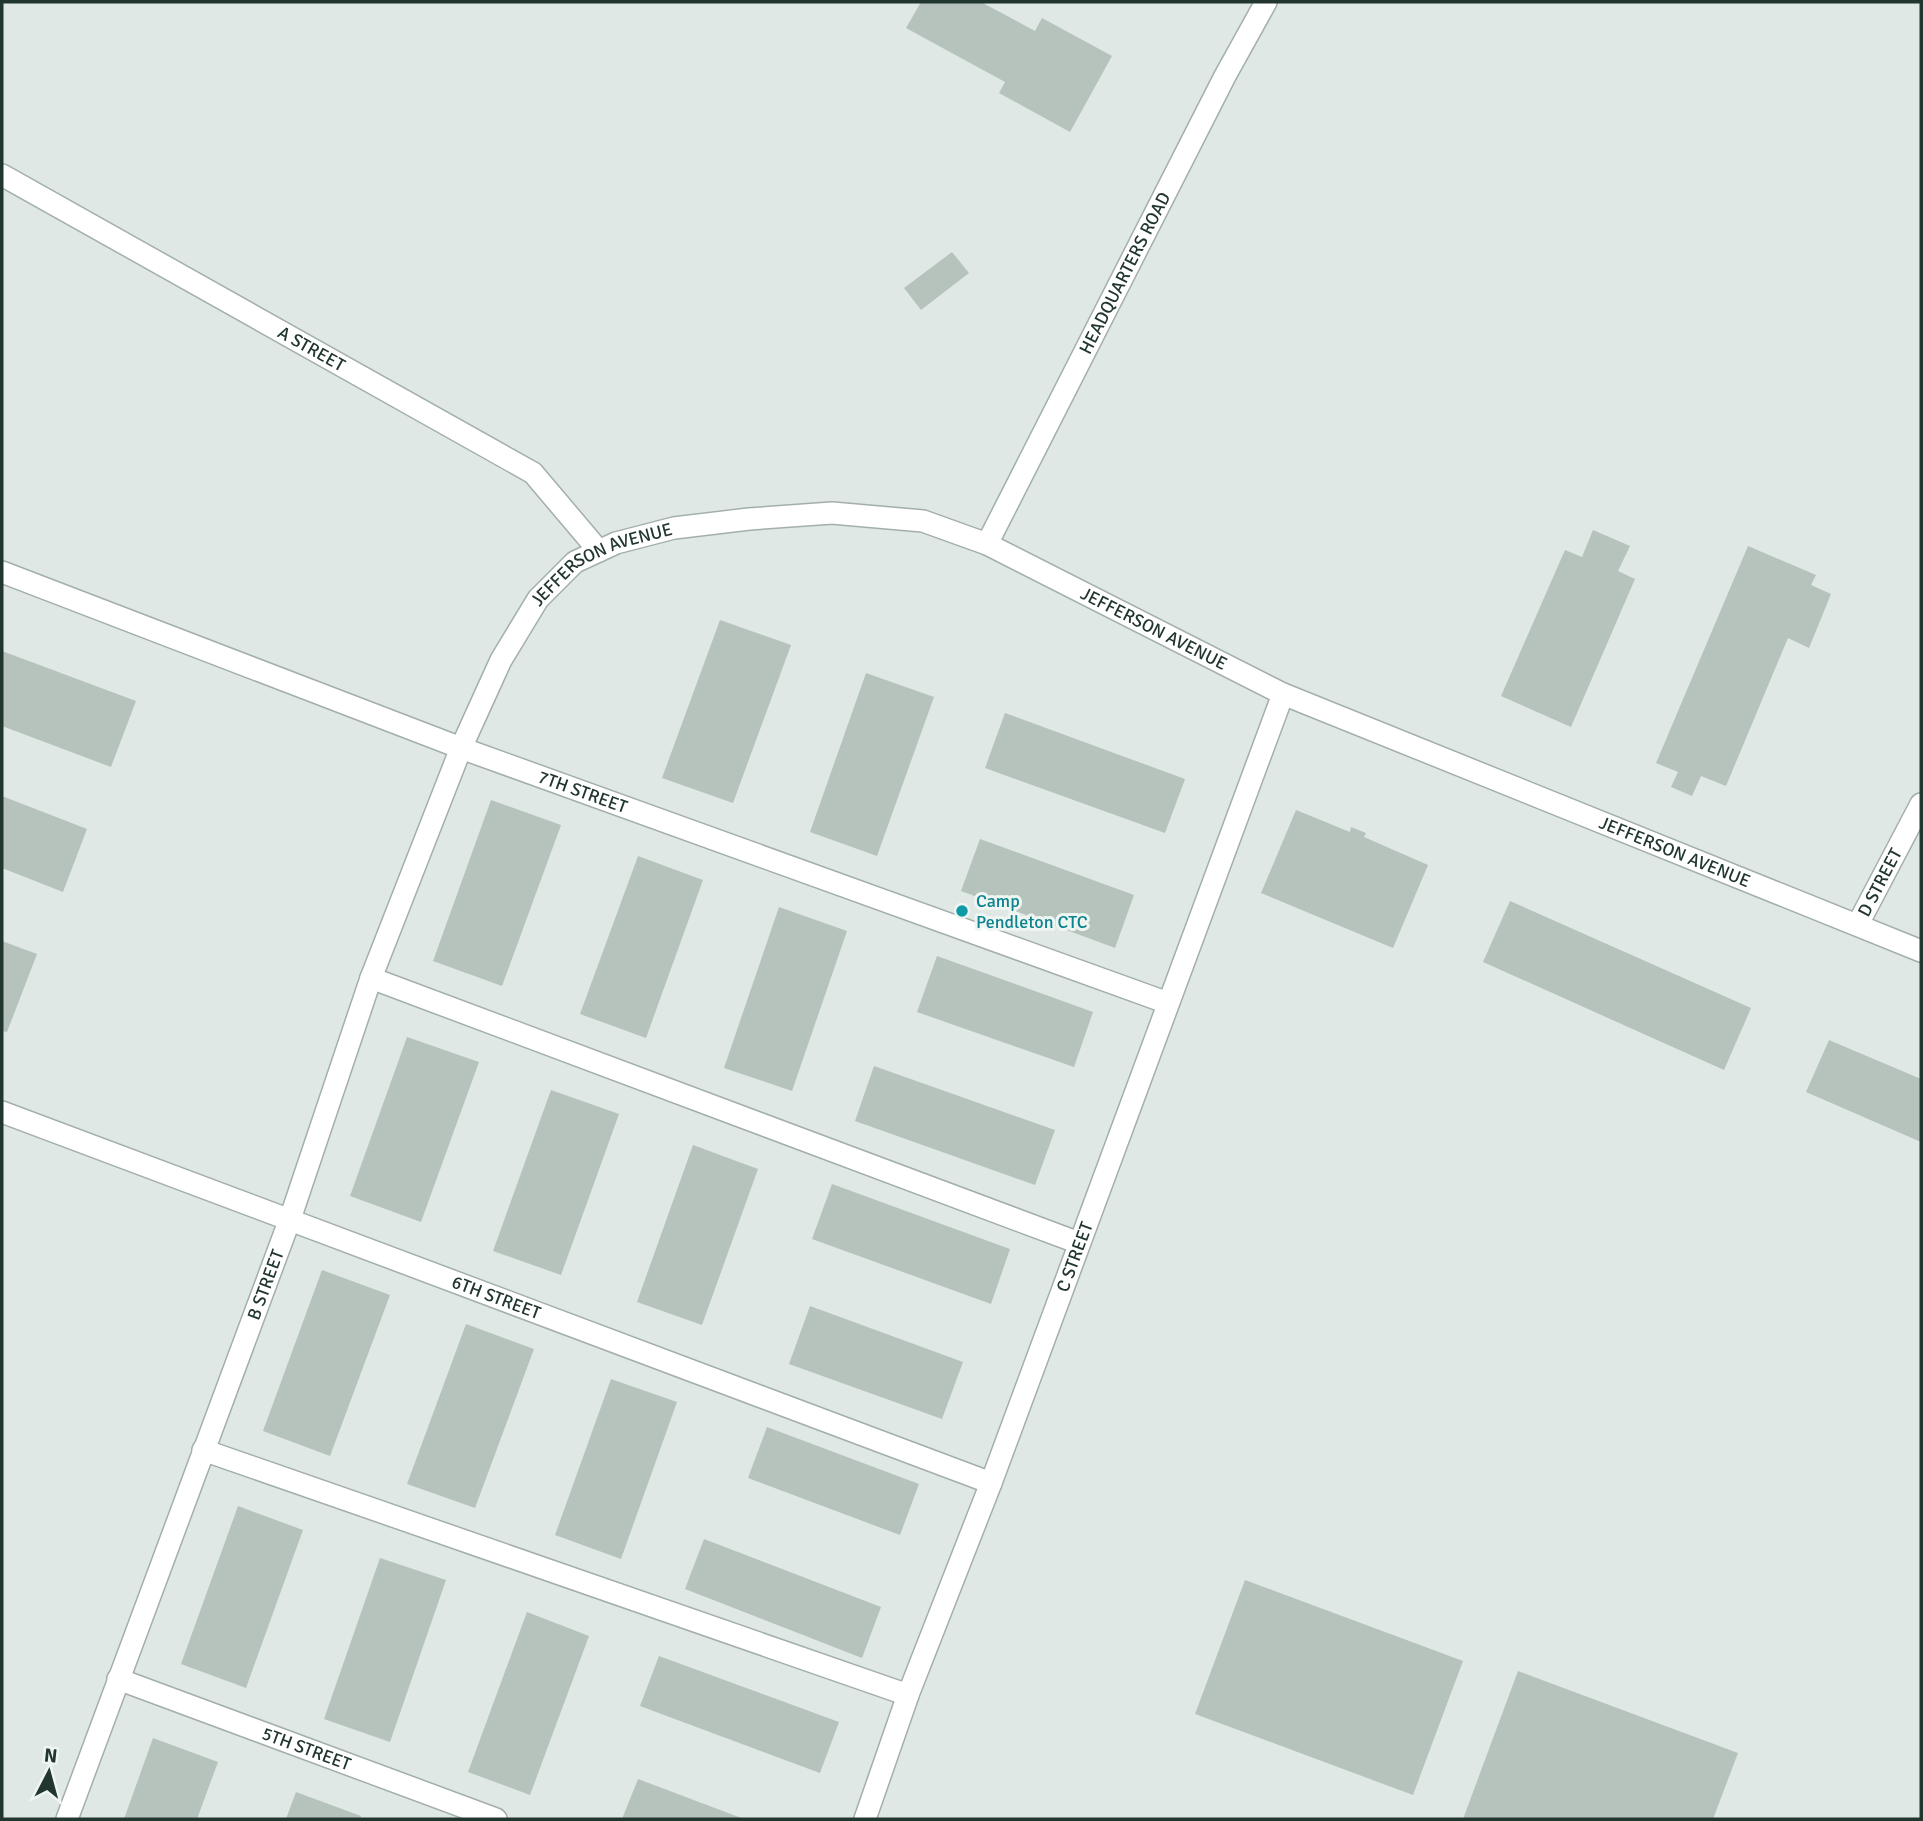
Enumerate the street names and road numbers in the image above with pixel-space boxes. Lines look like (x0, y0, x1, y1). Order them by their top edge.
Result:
street label: HEADQUARTERS ROAD (1074, 188, 1175, 358)
street label: A STREET (274, 321, 349, 376)
street label: JEFFERSON AVENUE (526, 518, 675, 610)
street label: JEFFERSON AVENUE (1077, 582, 1231, 675)
street label: 7TH STREET (535, 766, 630, 818)
street label: JEFFERSON AVENUE (1596, 811, 1754, 892)
street label: D STREET (1853, 844, 1907, 920)
street label: C STREET (1052, 1219, 1098, 1295)
street label: B STREET (242, 1246, 289, 1323)
street label: 6TH STREET (449, 1271, 544, 1324)
street label: 5TH STREET (259, 1722, 354, 1775)

